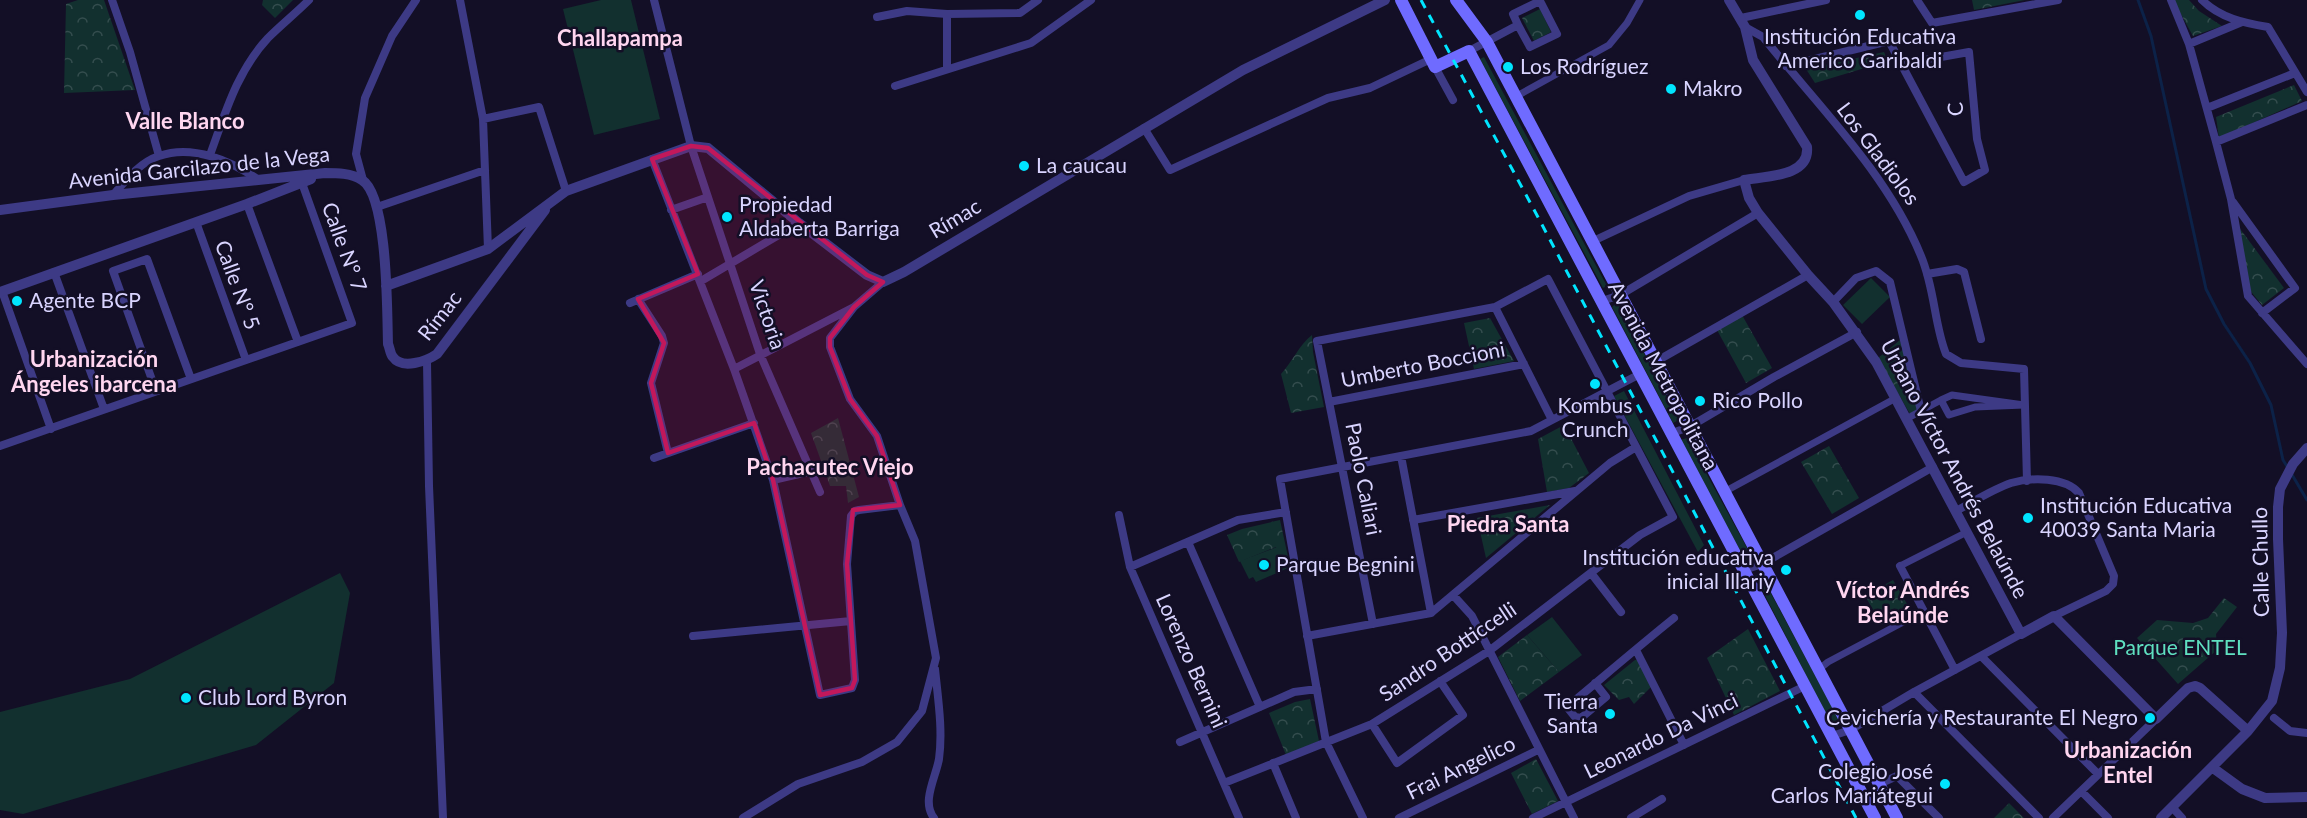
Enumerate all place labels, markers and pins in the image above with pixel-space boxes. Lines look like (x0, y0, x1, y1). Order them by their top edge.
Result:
marker: Institución Educativa Americo Garibaldi (1853, 8, 1867, 22)
place label: Institución Educativa Americo Garibaldi (1764, 23, 1956, 72)
place label: Los Rodríguez (1520, 53, 1648, 78)
marker: Los Rodríguez (1501, 60, 1515, 74)
place label: Makro (1683, 75, 1743, 100)
marker: Makro (1664, 82, 1678, 96)
place label: La caucau (1036, 152, 1127, 177)
marker: La caucau (1017, 159, 1031, 173)
place label: Propiedad Aldaberta Barriga (739, 191, 900, 240)
marker: Propiedad Aldaberta Barriga (720, 210, 734, 224)
place label: Agente BCP (29, 287, 141, 312)
marker: Agente BCP (10, 294, 24, 308)
marker: Kombus Crunch (1588, 377, 1602, 391)
place label: Rico Pollo (1712, 387, 1803, 412)
place label: Kombus Crunch (1558, 392, 1632, 441)
marker: Rico Pollo (1693, 394, 1707, 408)
place label: Institución Educativa 40039 Santa Maria (2040, 492, 2232, 541)
marker: Institución Educativa 40039 Santa Maria (2021, 511, 2035, 525)
place label: Institución educativa inicial Illariy (1582, 544, 1774, 593)
place label: Parque Begnini (1276, 551, 1415, 576)
marker: Parque Begnini (1257, 558, 1271, 572)
marker: Institución educativa inicial Illariy (1779, 563, 1793, 577)
place label: Club Lord Byron (198, 684, 347, 709)
place label: Tierra Santa (1544, 688, 1598, 737)
marker: Club Lord Byron (179, 691, 193, 705)
place label: Cevichería y Restaurante El Negro (1826, 704, 2138, 729)
marker: Tierra Santa (1603, 707, 1617, 721)
marker: Cevichería y Restaurante El Negro (2143, 711, 2157, 725)
place label: Colegio José Carlos Mariátegui (1771, 758, 1933, 807)
marker: Colegio José Carlos Mariátegui (1938, 777, 1952, 791)

